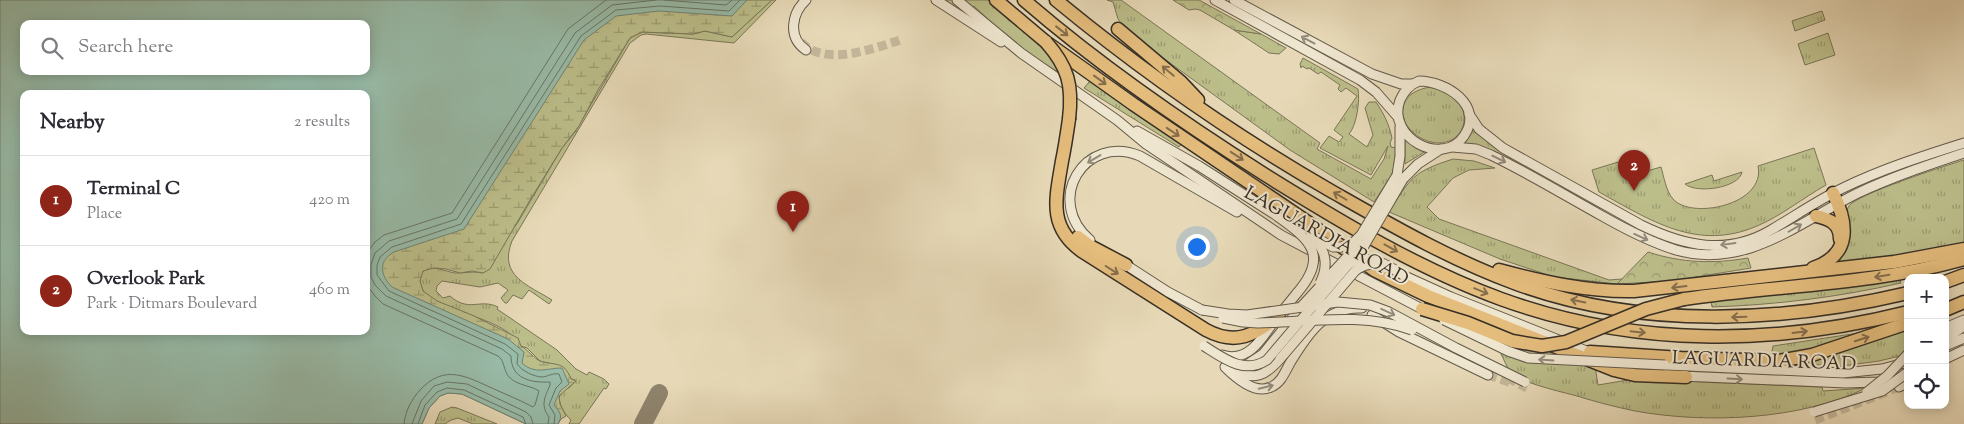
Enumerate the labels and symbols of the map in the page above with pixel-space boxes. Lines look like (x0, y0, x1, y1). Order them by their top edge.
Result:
one-way arrow (1055, 25, 1068, 36)
one-way arrow (1300, 35, 1315, 45)
one-way arrow (1162, 66, 1175, 77)
one-way arrow (1093, 75, 1107, 85)
one-way arrow (1166, 127, 1180, 137)
pin: 2 (1618, 150, 1650, 191)
one-way arrow (1229, 152, 1243, 162)
one-way arrow (1087, 154, 1101, 164)
one-way arrow (1491, 154, 1506, 164)
street label: LAGUARDIA ROAD (1239, 180, 1413, 294)
pin: 1 (777, 191, 809, 232)
one-way arrow (1333, 191, 1348, 201)
one-way arrow (1788, 222, 1802, 232)
one-way arrow (1633, 232, 1648, 242)
your location (1184, 234, 1210, 260)
one-way arrow (1720, 239, 1736, 249)
one-way arrow (1384, 243, 1399, 253)
one-way arrow (1104, 265, 1118, 275)
one-way arrow (1874, 271, 1890, 281)
one-way arrow (1672, 282, 1688, 292)
one-way arrow (1473, 287, 1488, 296)
one-way arrow (1570, 296, 1586, 305)
one-way arrow (1380, 308, 1395, 317)
one-way arrow (1731, 312, 1747, 321)
one-way arrow (1629, 327, 1645, 337)
one-way arrow (1792, 327, 1808, 337)
one-way arrow (1854, 333, 1870, 343)
street label: LAGUARDIA ROAD (1671, 345, 1857, 379)
one-way arrow (1539, 355, 1555, 364)
one-way arrow (1727, 374, 1743, 383)
one-way arrow (1258, 382, 1274, 391)

